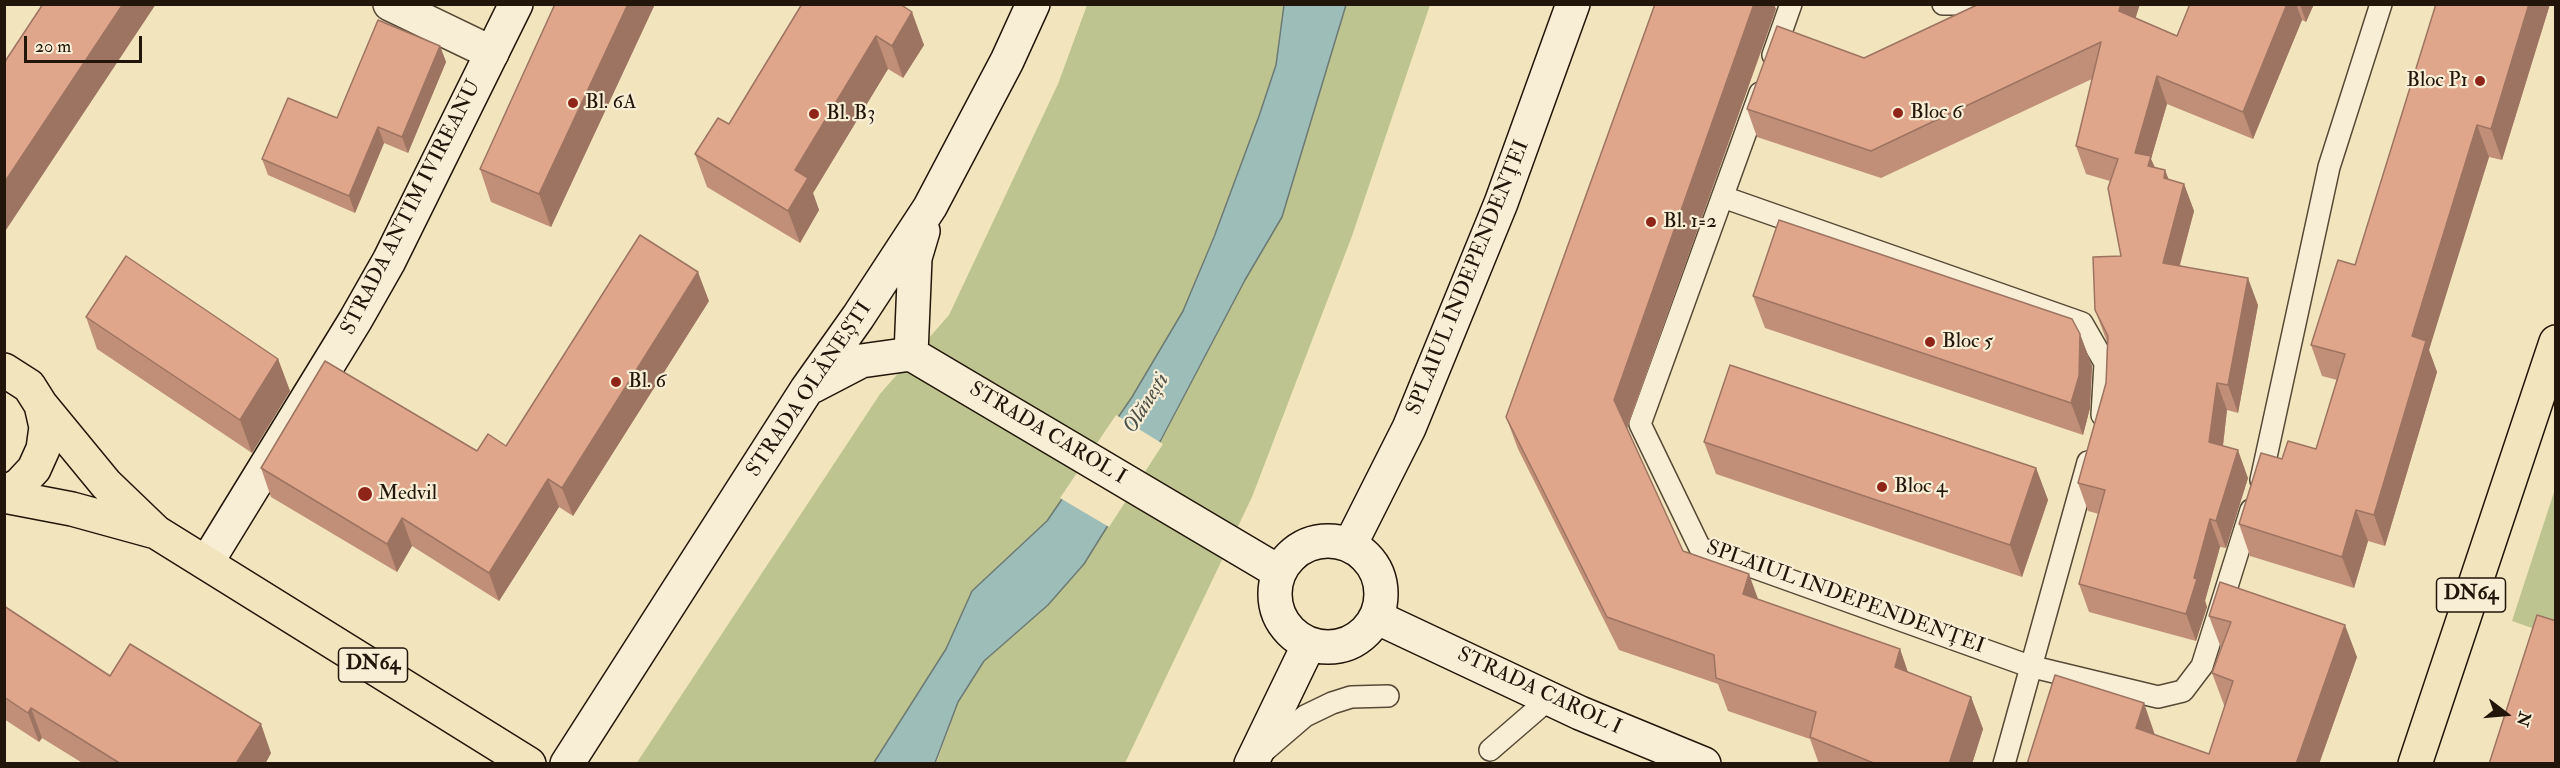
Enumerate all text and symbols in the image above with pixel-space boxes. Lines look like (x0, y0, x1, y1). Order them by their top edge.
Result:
scale bar (27, 24, 146, 62)
text: 20 m (35, 35, 71, 58)
place label: Bloc P1 (2406, 68, 2468, 94)
marker: Bloc P1 (2473, 74, 2487, 88)
street label: STRADA ANTIM IVIREANU (337, 76, 487, 340)
place label: Bl. 6A (585, 90, 636, 116)
marker: Bl. 6A (566, 96, 580, 110)
place label: Bloc 6 (1910, 100, 1963, 126)
place label: Bl. B3 (826, 101, 875, 127)
marker: Bloc 6 (1891, 106, 1905, 120)
marker: Bl. B3 (807, 107, 821, 121)
street label: SPLAIUL INDEPENDENȚEI (1402, 137, 1536, 419)
place label: Bl. 1=2 (1663, 209, 1717, 235)
marker: Bl. 1=2 (1644, 215, 1658, 229)
street label: STRADA OLĂNEȘTI (742, 298, 878, 482)
place label: Bloc 5 (1942, 329, 1993, 355)
marker: Bloc 5 (1923, 335, 1937, 349)
place label: Bl. 6 (628, 369, 666, 395)
water label: Olănești (1118, 369, 1176, 439)
marker: Bl. 6 (609, 375, 623, 389)
street label: STRADA CAROL I (964, 377, 1130, 491)
place label: Bloc 4 (1894, 474, 1947, 500)
marker: Bloc 4 (1875, 480, 1889, 494)
place label: Medvil (378, 481, 437, 507)
marker: Medvil (356, 485, 374, 503)
street label: SPLAIUL INDEPENDENȚEI (1702, 536, 1988, 660)
road number: DN64 (2436, 578, 2506, 612)
street label: STRADA CAROL I (1453, 643, 1625, 741)
road number: DN64 (338, 648, 407, 682)
north arrow (2476, 684, 2536, 744)
text: N (2512, 709, 2535, 729)

